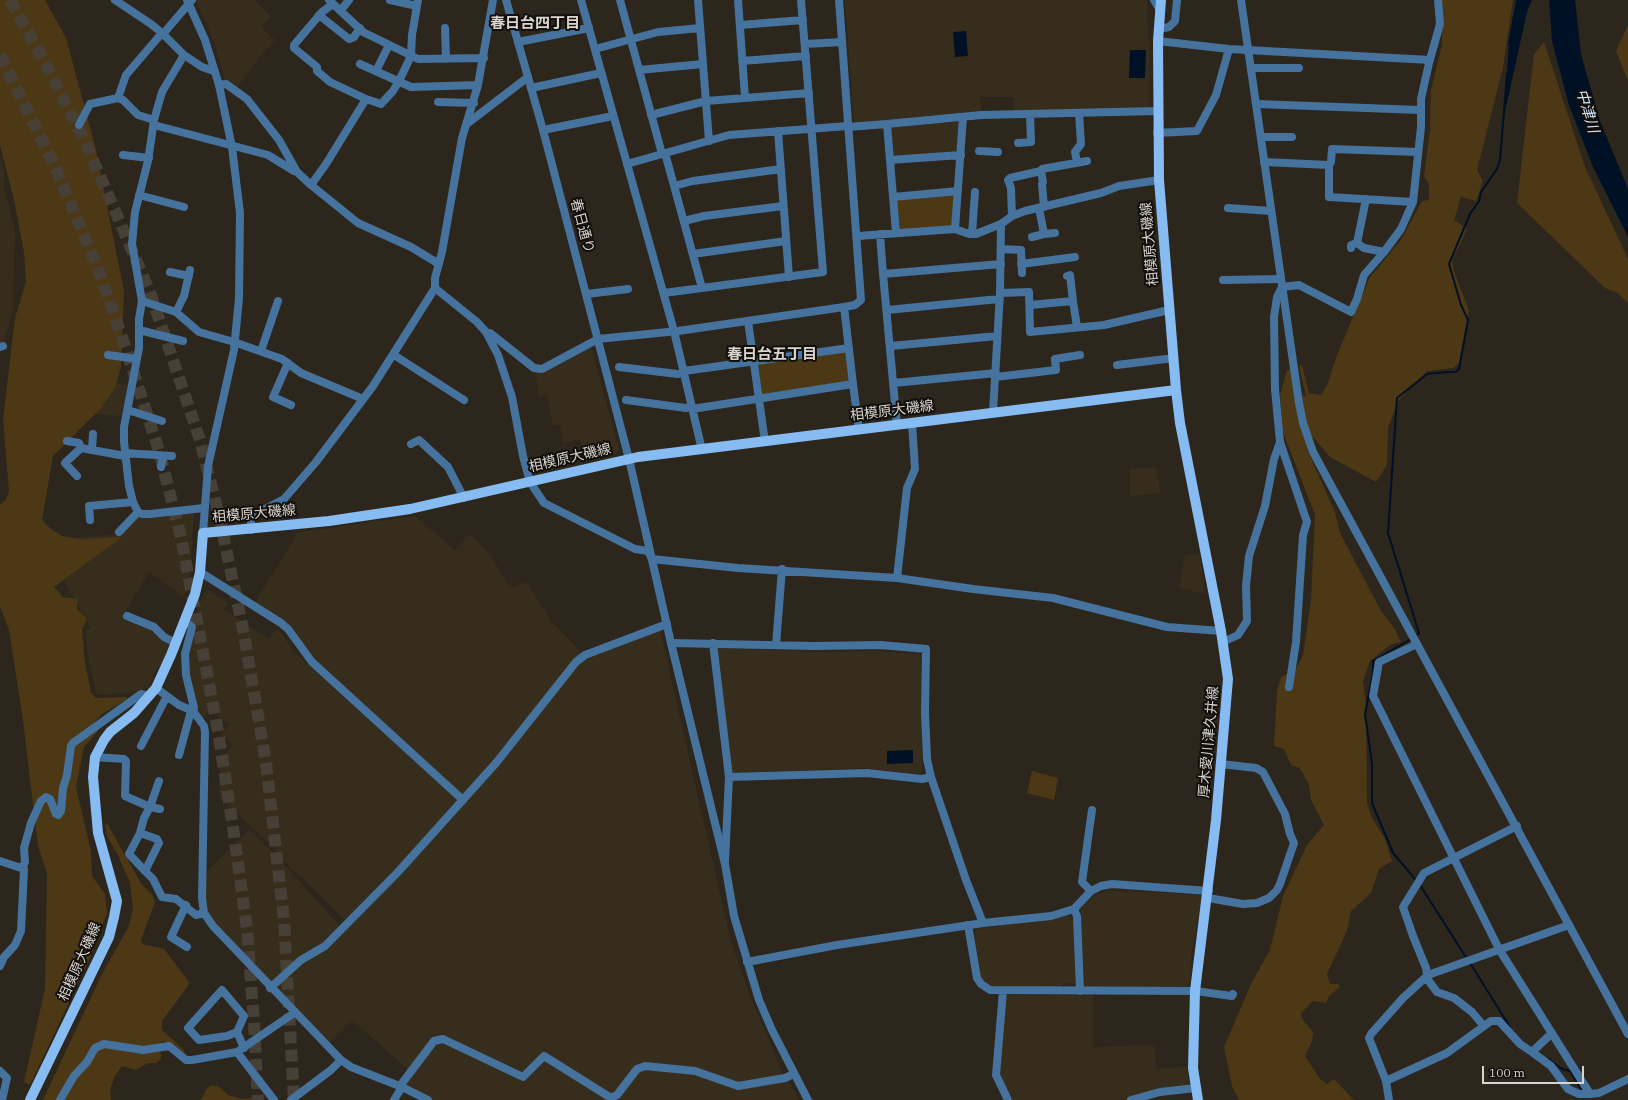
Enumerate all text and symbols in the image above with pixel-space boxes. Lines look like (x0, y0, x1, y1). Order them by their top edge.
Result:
district label: 春日台四丁目 (490, 15, 580, 33)
water label: 中津川 (1572, 87, 1602, 135)
street label: 春日通り (567, 197, 597, 255)
street label: 相模原大磯線 (1138, 201, 1162, 287)
district label: 春日台五丁目 (727, 346, 817, 364)
street label: 相模原大磯線 (849, 398, 935, 424)
street label: 相模原大磯線 (527, 440, 613, 476)
street label: 相模原大磯線 (211, 502, 297, 526)
street label: 厚木愛川津久井線 (1196, 685, 1222, 799)
street label: 相模原大磯線 (55, 920, 105, 1004)
scale bar (1484, 1058, 1586, 1084)
text: 100 m (1489, 1065, 1525, 1080)

